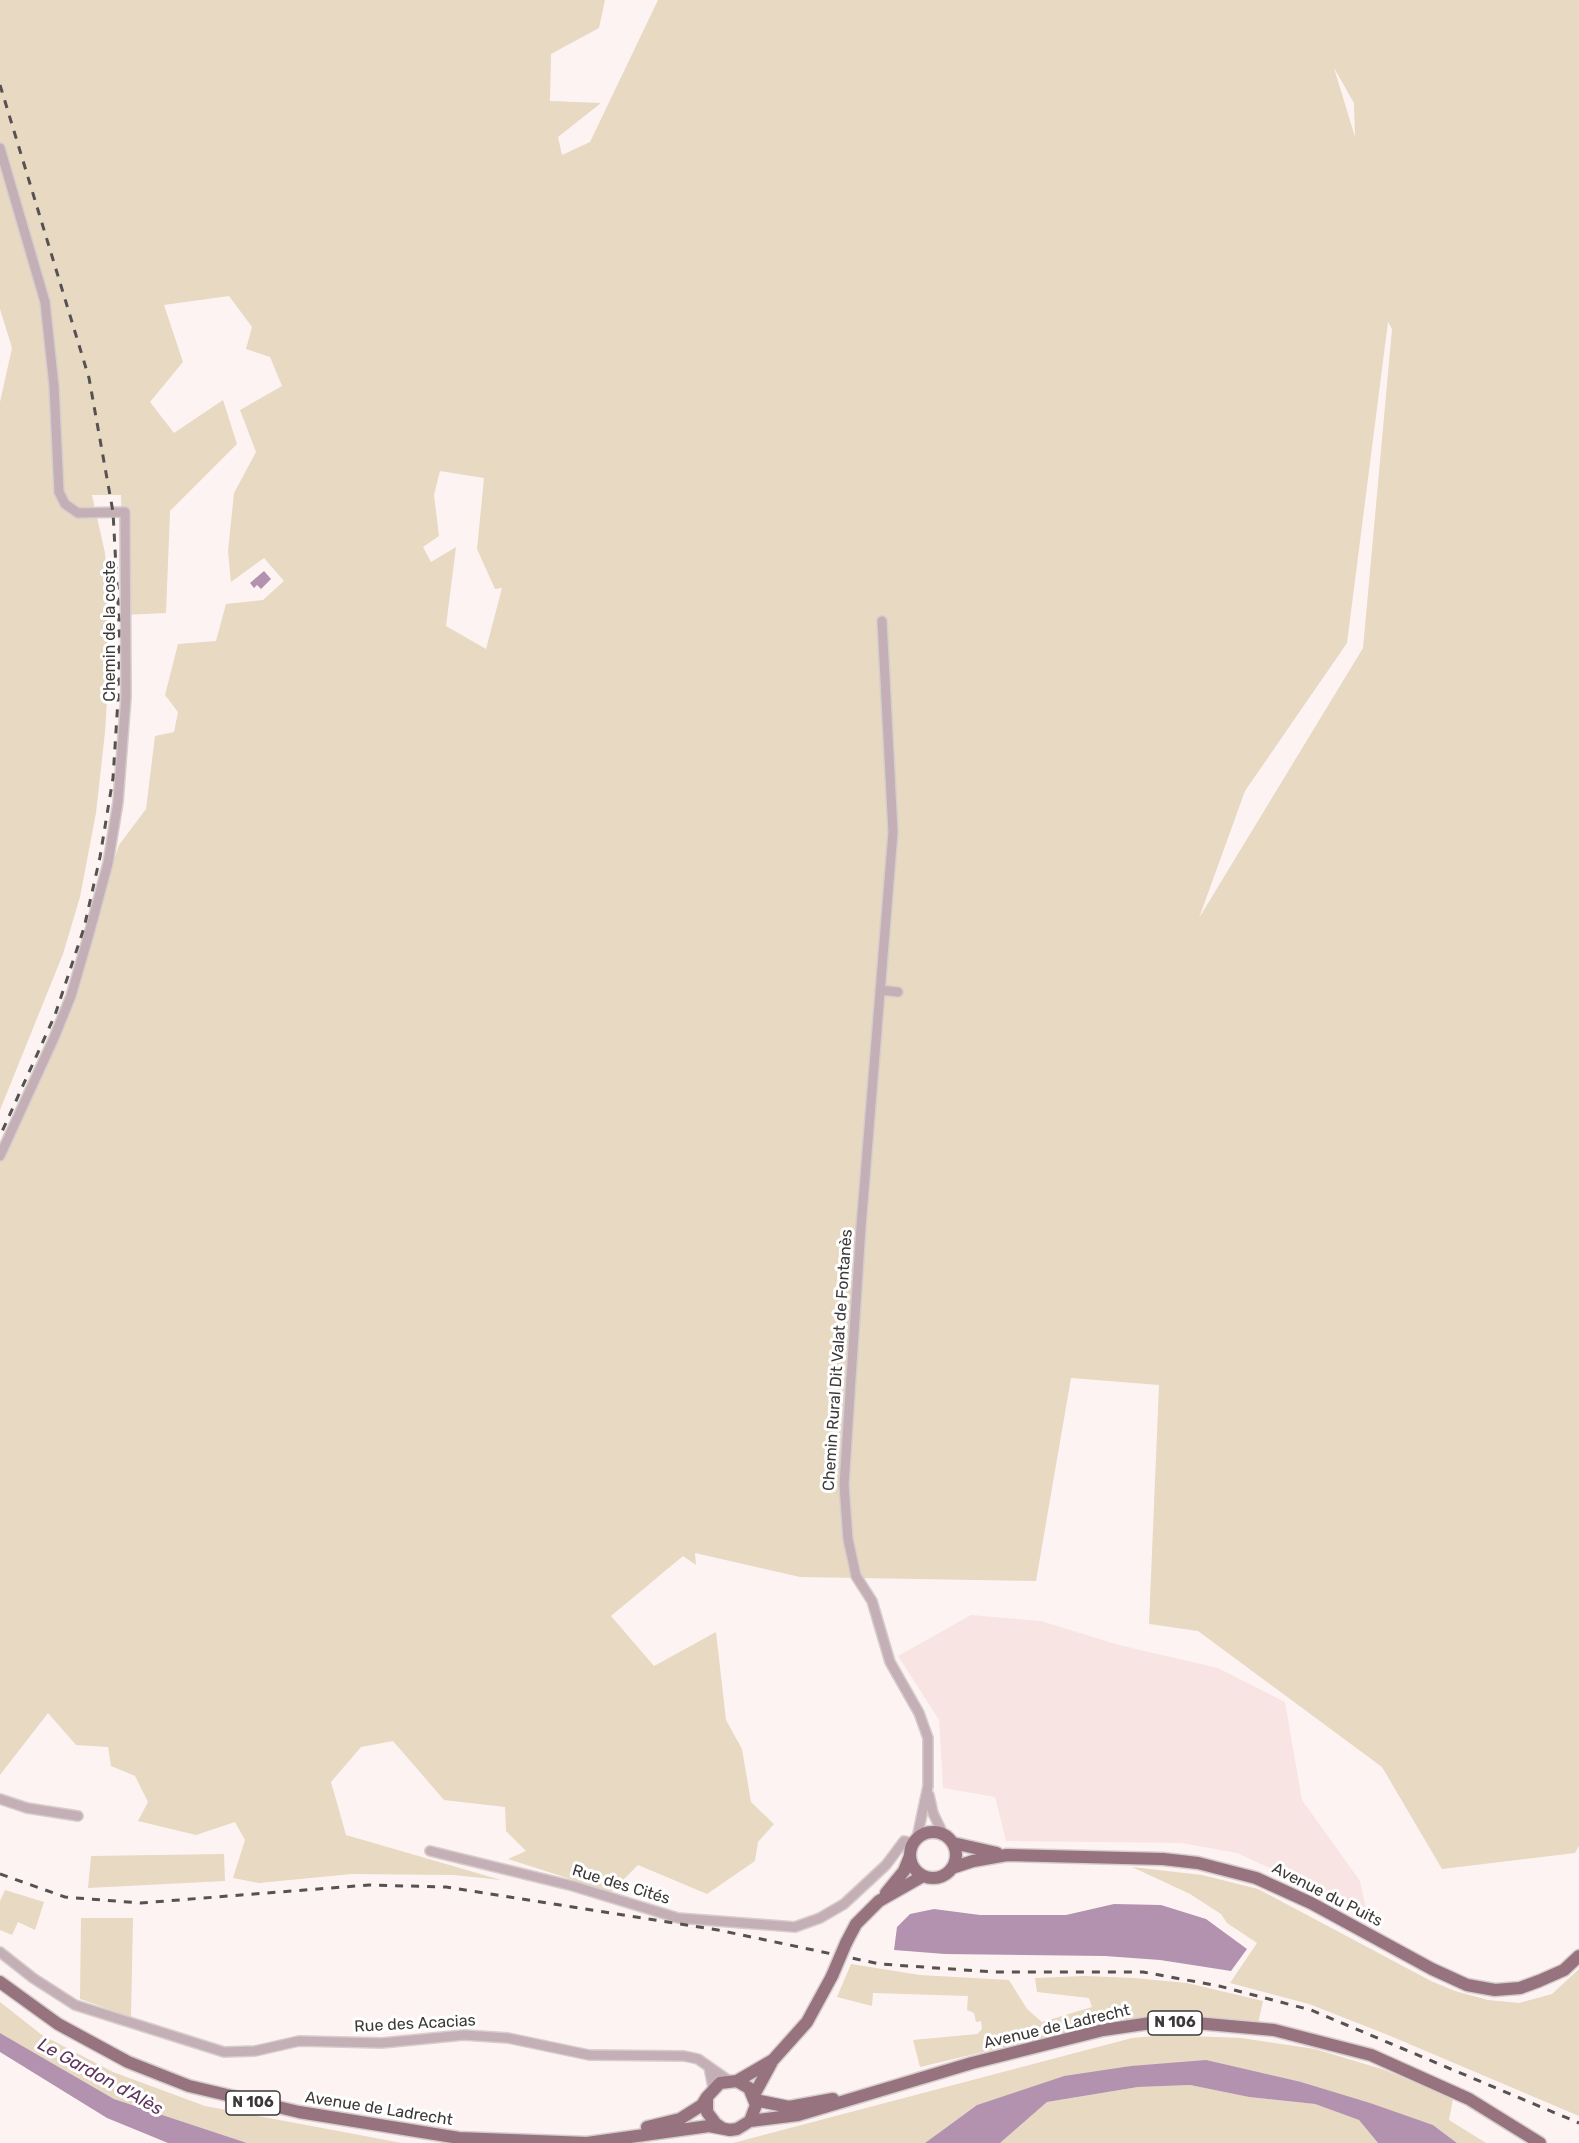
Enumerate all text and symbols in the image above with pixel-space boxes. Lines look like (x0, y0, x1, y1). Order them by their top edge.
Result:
street label: Chemin de la coste (100, 560, 120, 702)
street label: Chemin Rural Dit Valat de Fontanès (819, 1228, 857, 1492)
street label: Avenue du Puits (1269, 1859, 1385, 1931)
street label: Rue des Cités (570, 1861, 672, 1909)
street label: Avenue de Ladrecht (982, 2001, 1132, 2053)
street label: Rue des Acacias (354, 2011, 476, 2037)
road number: N 106 (1148, 2011, 1202, 2035)
water label: Le Gardon d'Alès (34, 2034, 166, 2120)
street label: Avenue de Ladrecht (304, 2088, 454, 2130)
road number: N 106 (226, 2091, 280, 2115)

